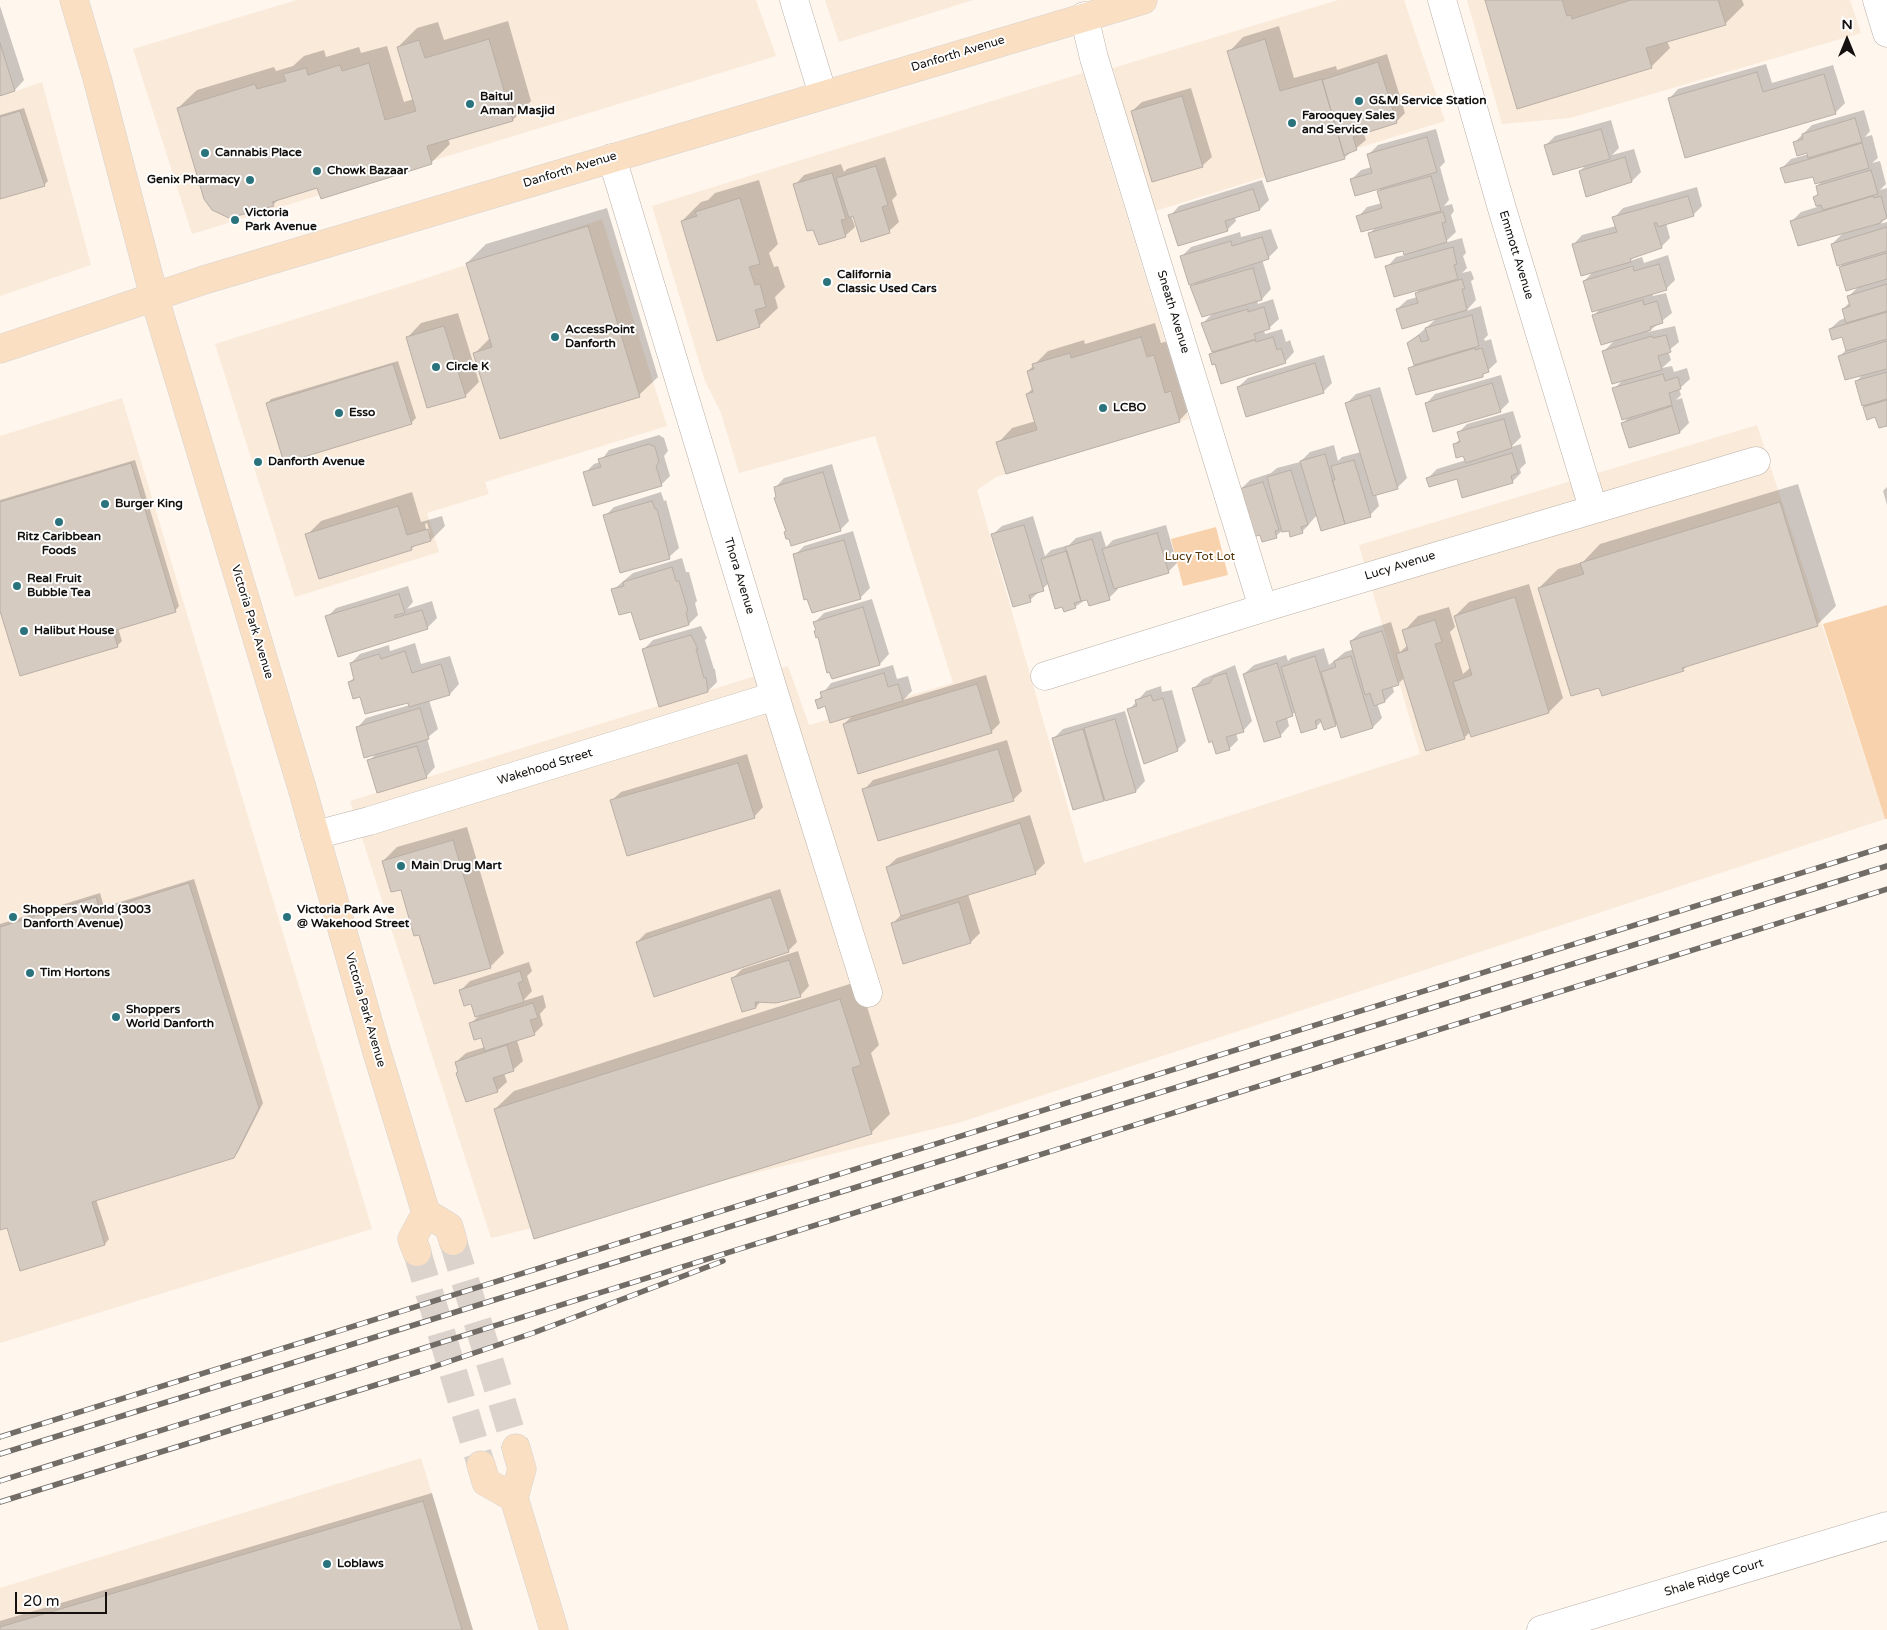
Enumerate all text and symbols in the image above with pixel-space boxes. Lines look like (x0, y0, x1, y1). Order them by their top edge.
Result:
north arrow (1822, 15, 1872, 65)
text: N (1841, 16, 1853, 33)
street label: Danforth Avenue (910, 33, 1006, 75)
place label: Baitul Aman Masjid (480, 90, 555, 118)
place label: G&M Service Station (1369, 94, 1486, 108)
marker: G&M Service Station (1353, 95, 1365, 107)
marker: Baitul Aman Masjid (464, 98, 476, 110)
place label: Farooquey Sales and Service (1302, 109, 1395, 137)
marker: Farooquey Sales and Service (1286, 117, 1298, 129)
place label: Cannabis Place (215, 146, 302, 160)
marker: Cannabis Place (199, 147, 211, 159)
street label: Danforth Avenue (522, 149, 618, 191)
place label: Chowk Bazaar (327, 164, 408, 178)
marker: Chowk Bazaar (311, 165, 323, 177)
place label: Genix Pharmacy (147, 173, 240, 187)
marker: Genix Pharmacy (244, 174, 256, 186)
place label: Victoria Park Avenue (245, 206, 317, 234)
street label: Emmott Avenue (1496, 209, 1536, 301)
marker: Victoria Park Avenue (229, 214, 241, 226)
place label: California Classic Used Cars (837, 268, 937, 296)
street label: Sneath Avenue (1154, 269, 1192, 355)
marker: California Classic Used Cars (821, 276, 833, 288)
place label: AccessPoint Danforth (565, 323, 635, 351)
marker: AccessPoint Danforth (549, 331, 561, 343)
place label: Circle K (446, 360, 489, 374)
marker: Circle K (430, 361, 442, 373)
place label: LCBO (1113, 401, 1146, 415)
marker: LCBO (1097, 402, 1109, 414)
place label: Esso (349, 406, 375, 420)
marker: Esso (333, 407, 345, 419)
place label: Danforth Avenue (268, 455, 365, 469)
marker: Danforth Avenue (252, 456, 264, 468)
place label: Burger King (115, 497, 183, 511)
marker: Burger King (99, 498, 111, 510)
marker: Ritz Caribbean Foods (53, 516, 65, 528)
place label: Ritz Caribbean Foods (17, 530, 101, 558)
street label: Thora Avenue (721, 536, 757, 616)
street label: Lucy Avenue (1363, 548, 1437, 584)
park label: Lucy Tot Lot (1165, 550, 1235, 564)
street label: Victoria Park Avenue (228, 563, 276, 681)
place label: Real Fruit Bubble Tea (27, 572, 91, 600)
marker: Real Fruit Bubble Tea (11, 580, 23, 592)
place label: Halibut House (34, 624, 114, 638)
marker: Halibut House (18, 625, 30, 637)
street label: Wakehood Street (496, 746, 594, 788)
place label: Main Drug Mart (411, 859, 502, 873)
marker: Main Drug Mart (395, 860, 407, 872)
place label: Shoppers World (3003 Danforth Avenue) (23, 903, 151, 931)
place label: Victoria Park Ave @ Wakehood Street (297, 903, 409, 931)
marker: Shoppers World (3003 Danforth Avenue) (7, 911, 19, 923)
marker: Victoria Park Ave @ Wakehood Street (281, 911, 293, 923)
street label: Victoria Park Avenue (342, 951, 388, 1069)
place label: Tim Hortons (40, 966, 110, 980)
marker: Tim Hortons (24, 967, 36, 979)
place label: Shoppers World Danforth (126, 1003, 214, 1031)
marker: Shoppers World Danforth (110, 1011, 122, 1023)
street label: Shale Ridge Court (1663, 1556, 1765, 1600)
place label: Loblaws (337, 1557, 384, 1571)
marker: Loblaws (321, 1558, 333, 1570)
scale bar (18, 1582, 110, 1614)
text: 20 m (23, 1592, 60, 1610)

